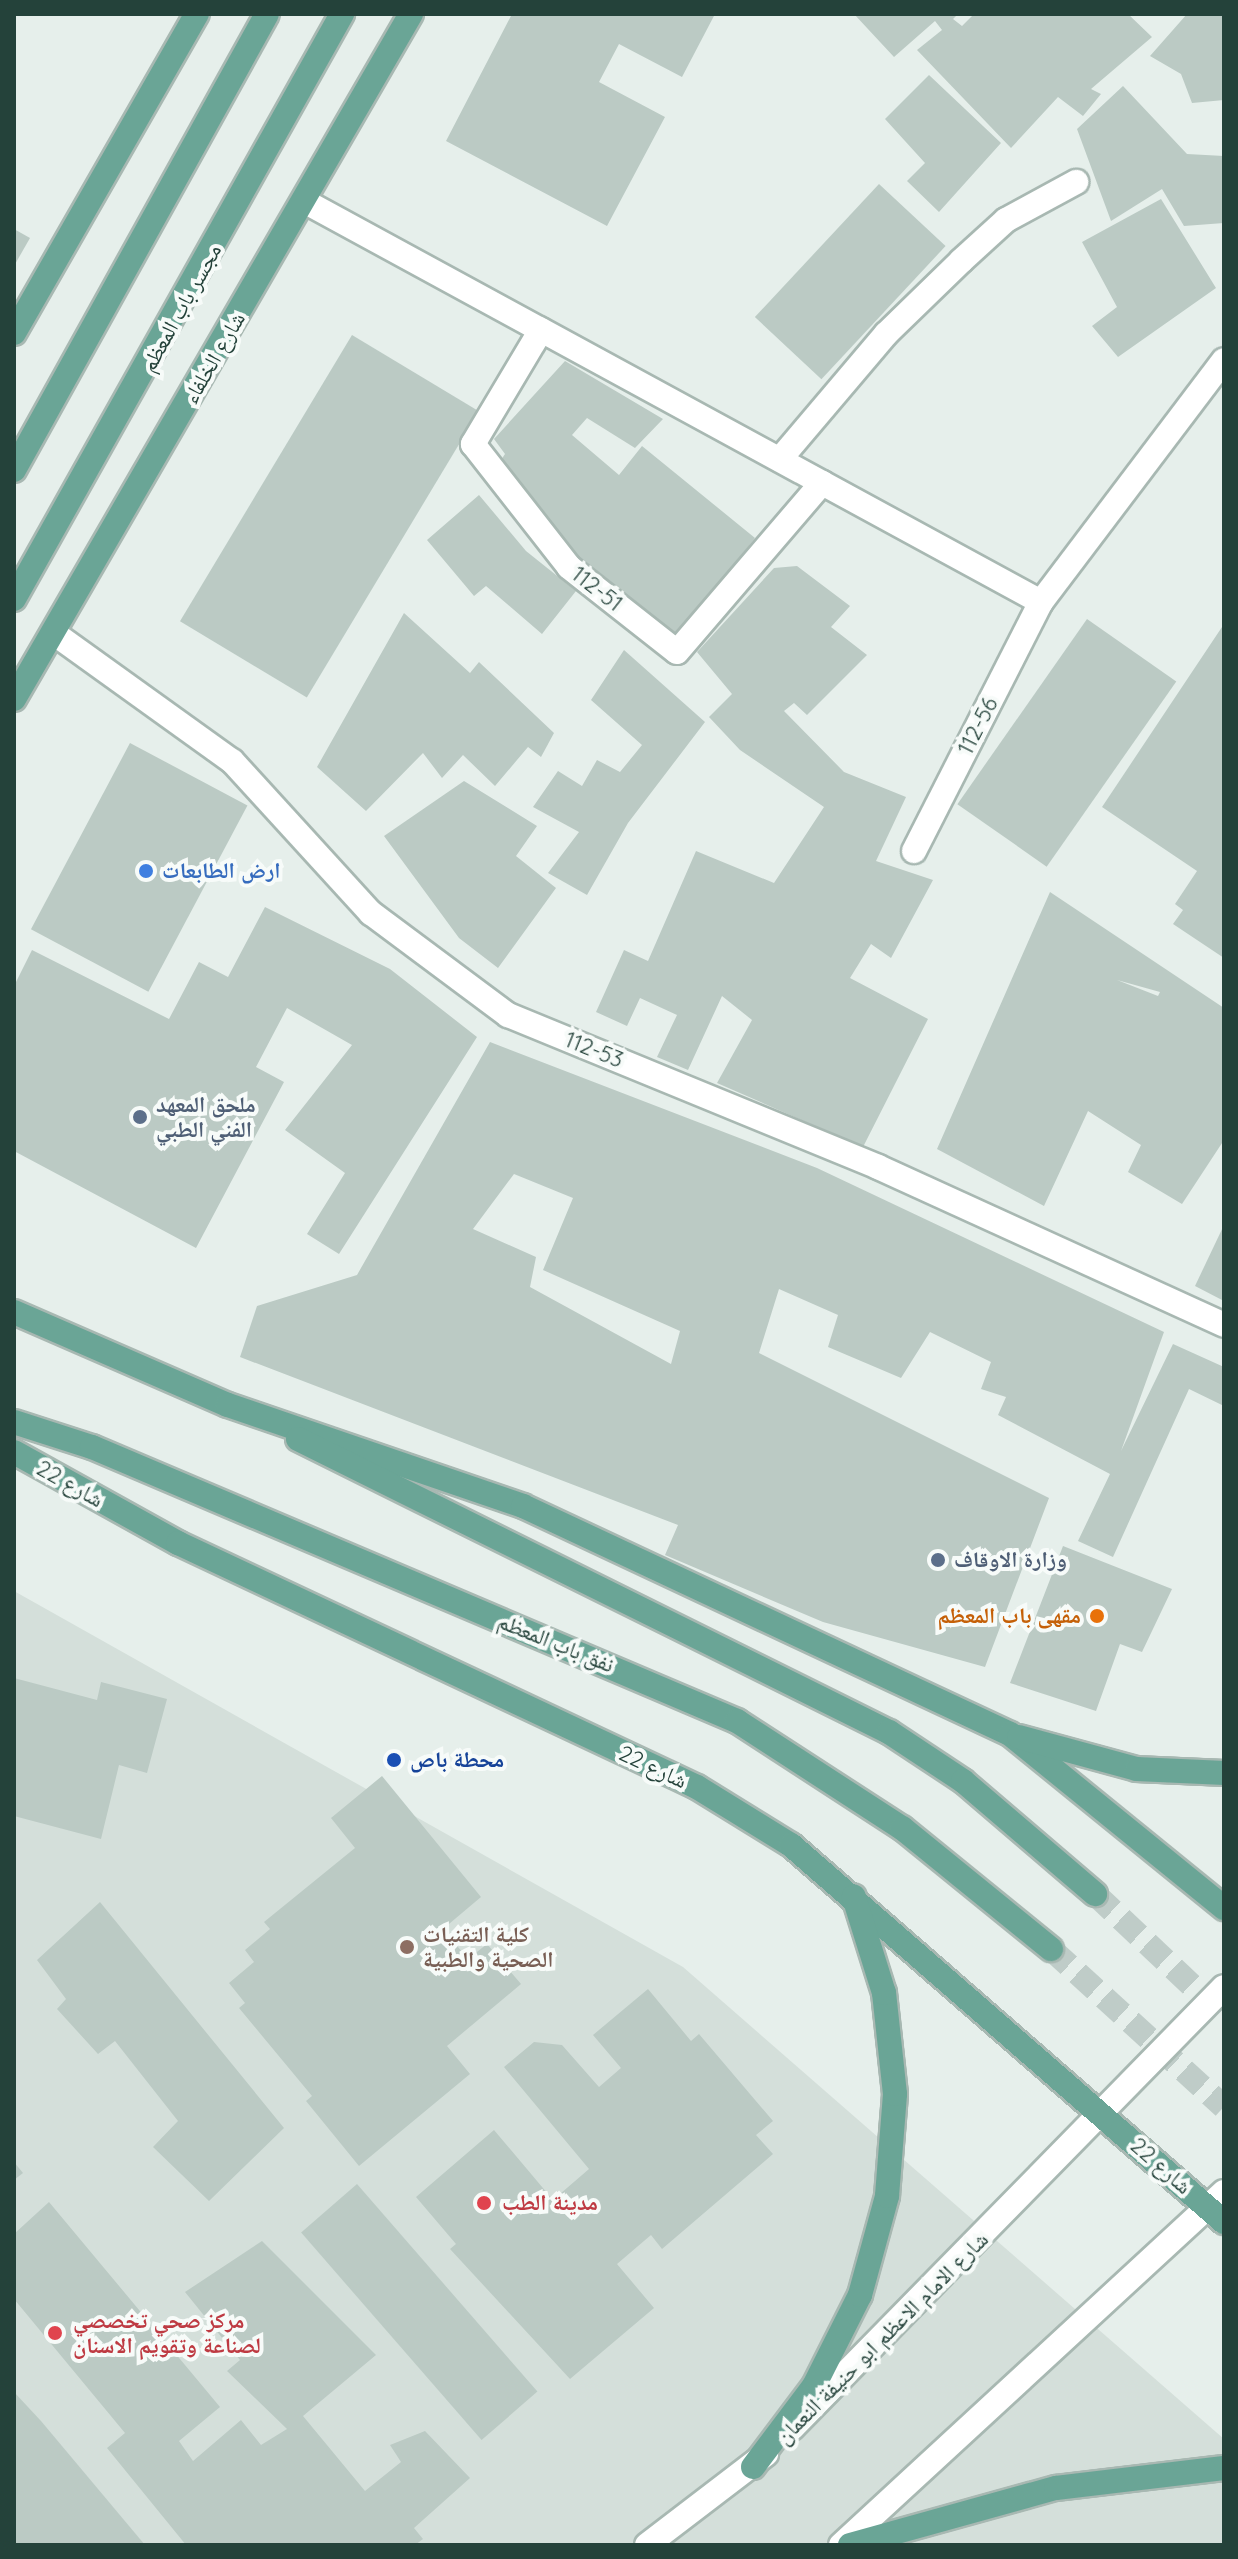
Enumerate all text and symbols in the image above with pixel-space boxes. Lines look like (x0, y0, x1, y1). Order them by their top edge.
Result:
street label: مجسر باب المعظم (135, 239, 227, 377)
street label: شارع الخلفاء (177, 307, 251, 409)
street label: 112-51 (566, 561, 628, 617)
street label: 112-56 (952, 693, 1004, 759)
place label: ارض الطابعات (162, 858, 280, 884)
marker: ارض الطابعات (137, 862, 155, 880)
street label: 112-53 (561, 1026, 627, 1074)
place label: ملحق المعهد الفني الطبي (156, 1091, 256, 1142)
marker: ملحق المعهد الفني الطبي (131, 1108, 149, 1126)
street label: شارع 22 (32, 1455, 108, 1513)
place label: وزارة الاوقاف (954, 1547, 1067, 1573)
marker: وزارة الاوقاف (929, 1551, 947, 1569)
place label: مقهى باب المعظم (937, 1603, 1081, 1629)
marker: مقهى باب المعظم (1088, 1607, 1106, 1625)
street label: نفق باب المعظم (494, 1608, 618, 1678)
street label: شارع 22 (615, 1740, 691, 1794)
place label: محطة باص (410, 1747, 504, 1773)
marker: محطة باص (385, 1751, 403, 1769)
place label: كلية التقنيات الصحية والطبية (423, 1921, 554, 1972)
marker: كلية التقنيات الصحية والطبية (398, 1938, 416, 1956)
street label: شارع 22 (1125, 2132, 1197, 2200)
place label: مدينة الطب (502, 2190, 598, 2216)
marker: مدينة الطب (473, 2192, 495, 2214)
street label: شارع الامام الاعظم ابو حنيفة النعمان (770, 2226, 994, 2450)
place label: مركز صحي تخصصي لصناعة وتقويم الاسنان (73, 2307, 261, 2358)
marker: مركز صحي تخصصي لصناعة وتقويم الاسنان (44, 2322, 66, 2344)

